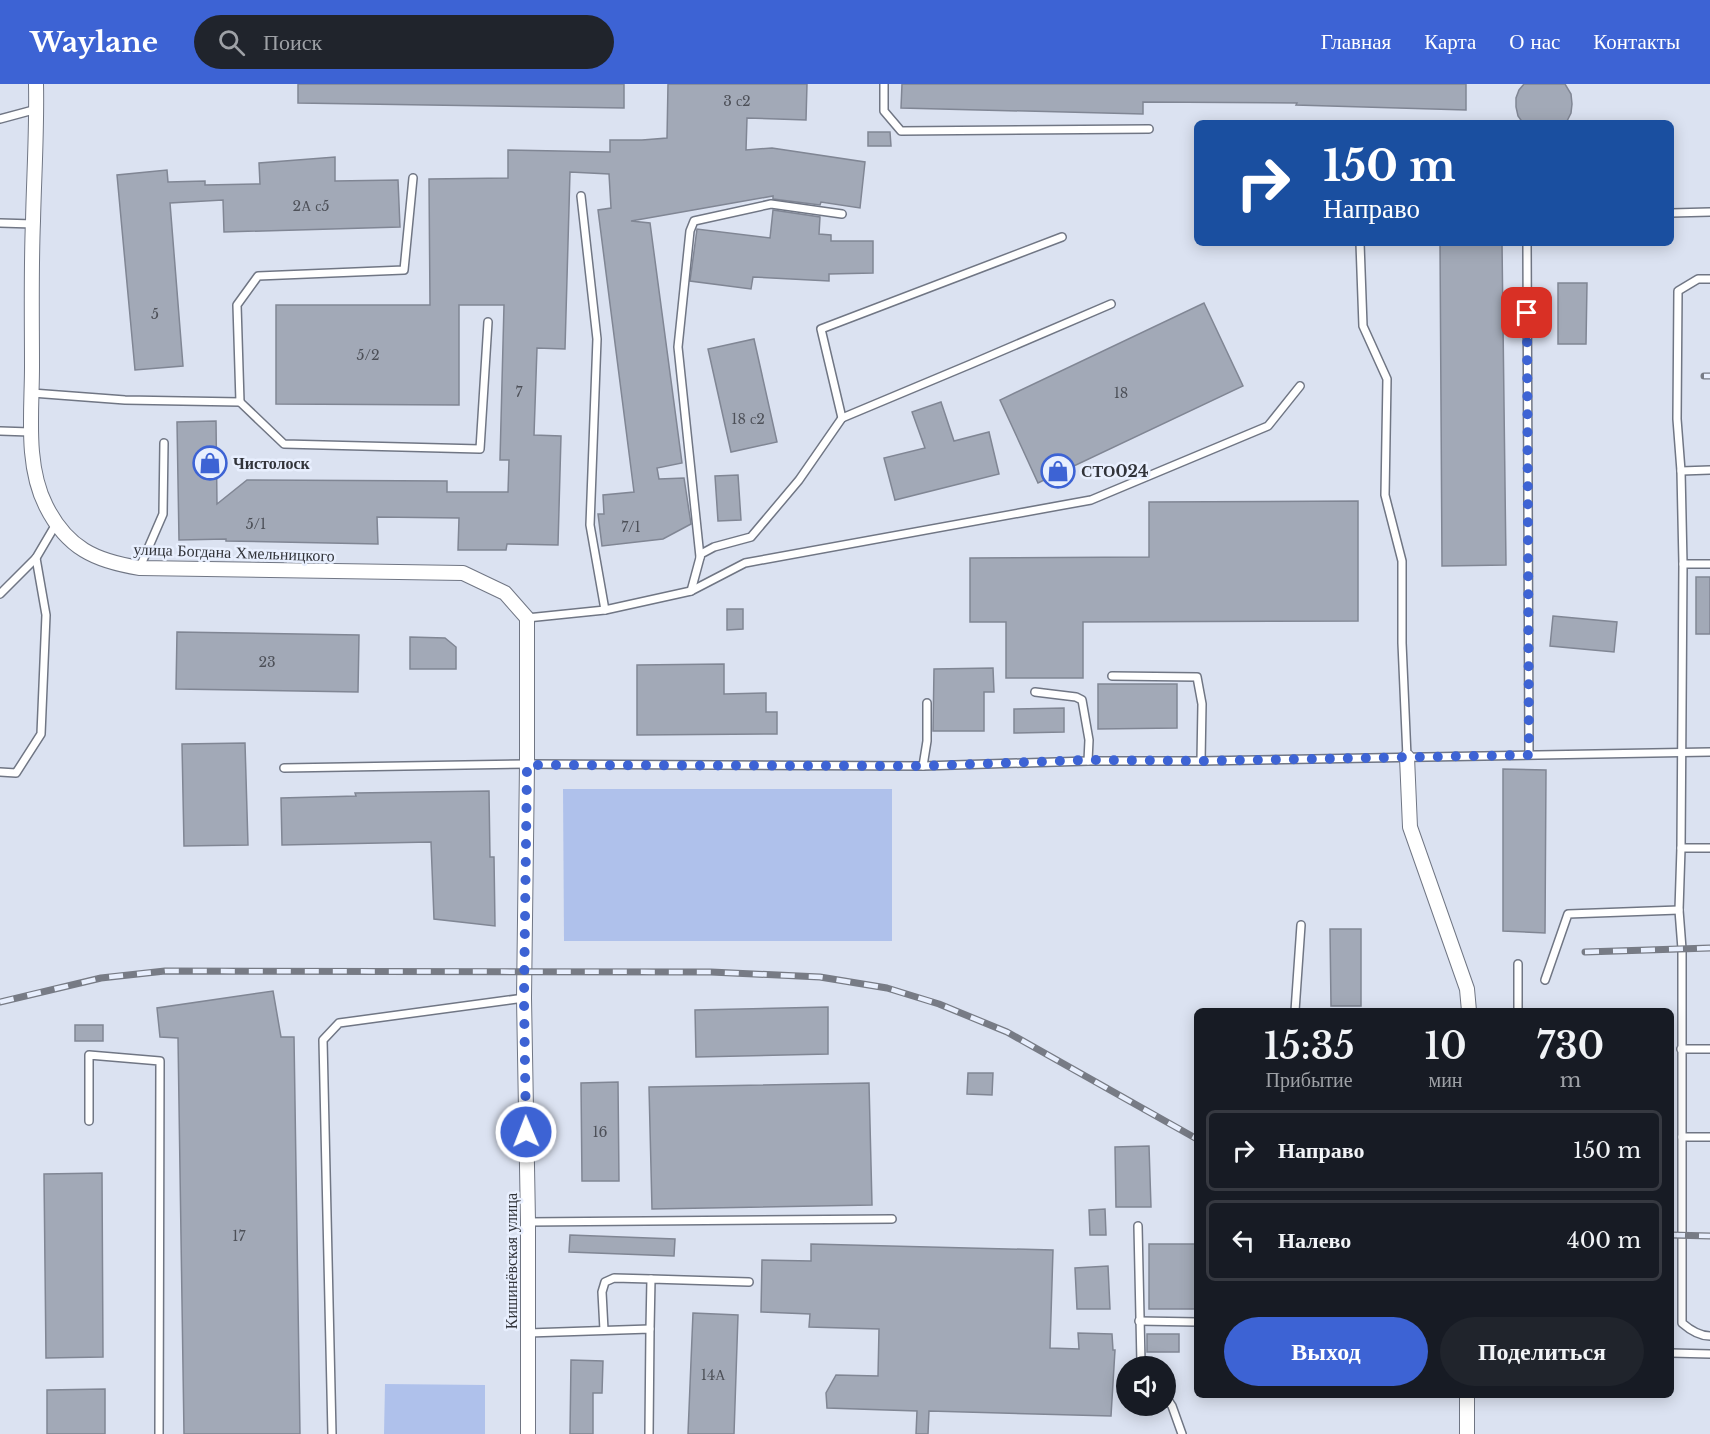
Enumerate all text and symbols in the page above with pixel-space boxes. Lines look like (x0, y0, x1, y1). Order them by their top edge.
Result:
search box (194, 15, 614, 69)
text: Waylane (30, 25, 158, 60)
icon: search (215, 26, 248, 59)
text: Поиск (263, 29, 322, 56)
text: Главная (1321, 29, 1391, 55)
text: Карта (1424, 29, 1476, 55)
text: О нас (1509, 29, 1560, 55)
text: Контакты (1593, 29, 1680, 55)
house number: 3 с2 (723, 92, 751, 110)
text: 150 m (1323, 140, 1456, 192)
icon: right (1224, 144, 1302, 222)
text: Направо (1323, 192, 1420, 225)
house number: 2А с5 (293, 197, 330, 215)
pin (1501, 287, 1552, 338)
icon: arrive (1510, 296, 1543, 329)
house number: 5 (151, 305, 159, 323)
house number: 5/2 (356, 346, 380, 364)
house number: 7 (515, 383, 523, 401)
house number: 18 (1114, 384, 1128, 402)
house number: 18 с2 (731, 410, 765, 428)
shop icon: Чистолоск (192, 445, 228, 481)
place label: Чистолоск (233, 453, 311, 473)
shop icon: СТО024 (1040, 453, 1076, 489)
place label: СТО024 (1081, 461, 1149, 481)
house number: 5/1 (246, 515, 266, 533)
house number: 7/1 (621, 518, 641, 536)
street label: улица Богдана Хмельницкого (133, 538, 335, 566)
house number: 23 (258, 653, 276, 671)
text: 15:35 (1264, 1024, 1355, 1069)
text: 10 (1424, 1024, 1467, 1069)
text: 730 (1536, 1024, 1604, 1069)
text: Прибытие (1266, 1068, 1353, 1092)
text: мин (1428, 1068, 1463, 1092)
text: m (1560, 1068, 1581, 1092)
position arrow (494, 1100, 558, 1164)
house number: 16 (592, 1123, 608, 1141)
icon: right (1227, 1134, 1260, 1167)
text: Направо (1278, 1137, 1364, 1164)
text: 150 m (1573, 1137, 1641, 1164)
street label: Кишинёвская улица (501, 1193, 521, 1329)
icon: left (1227, 1224, 1260, 1257)
house number: 17 (232, 1227, 247, 1245)
text: Налево (1278, 1227, 1351, 1254)
text: 400 m (1567, 1227, 1641, 1254)
button: Выход (1224, 1317, 1428, 1386)
button: Поделиться (1440, 1317, 1644, 1386)
map controls (1116, 1356, 1176, 1416)
button: sound (1116, 1356, 1176, 1416)
house number: 14А (701, 1366, 726, 1384)

